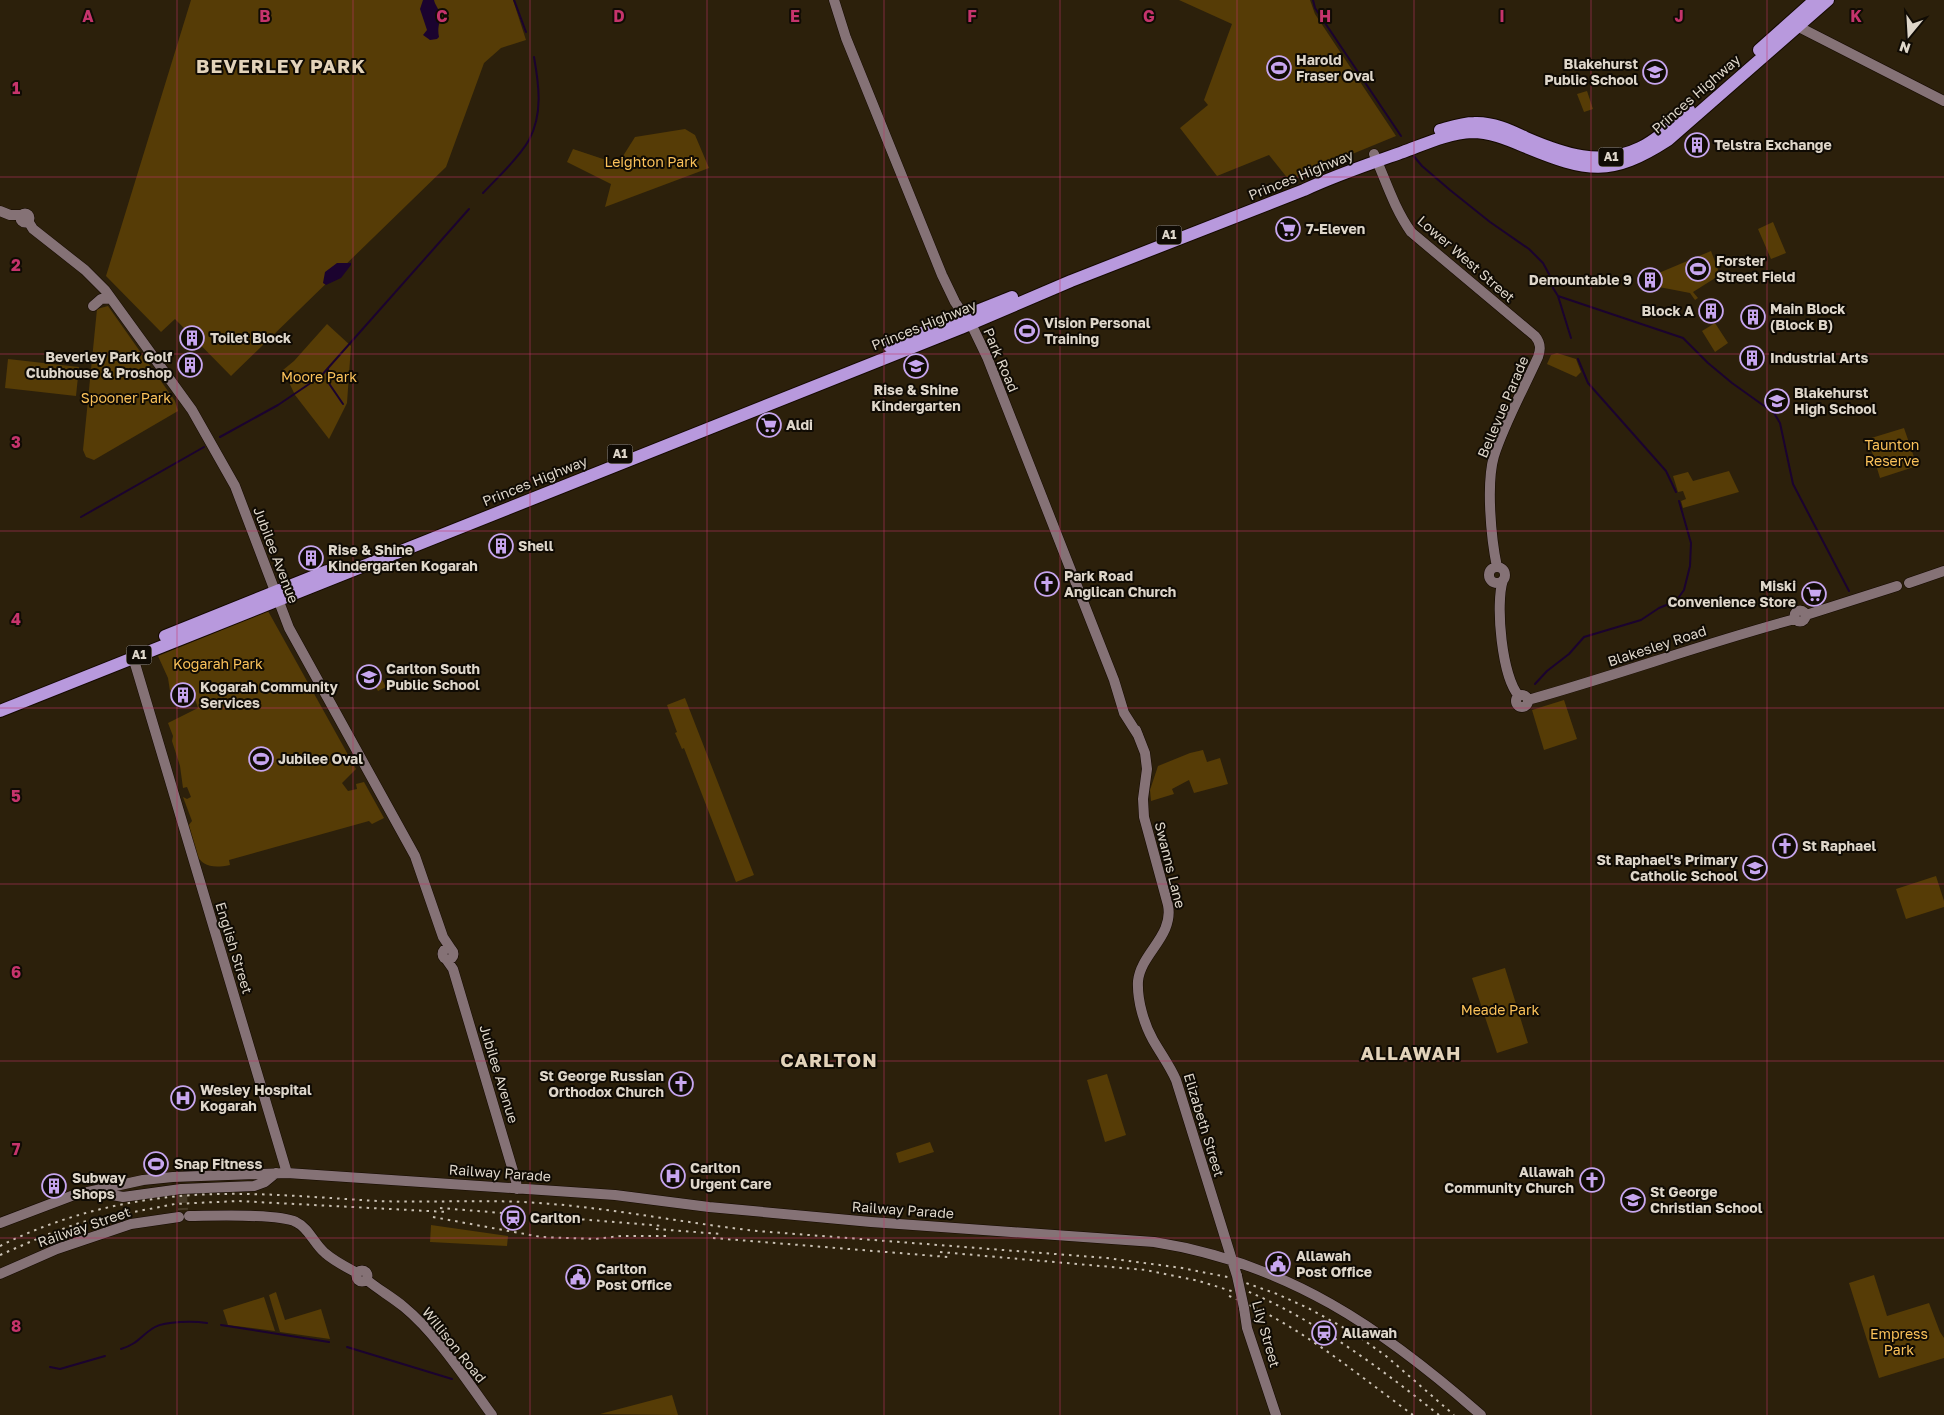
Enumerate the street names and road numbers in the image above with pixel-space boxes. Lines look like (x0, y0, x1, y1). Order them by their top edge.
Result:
street label: Princes Highway (1648, 50, 1744, 137)
street label: Princes Highway (1246, 146, 1356, 203)
road number: A1 (1598, 148, 1624, 166)
street label: Lower West Street (1414, 212, 1518, 305)
road number: A1 (1156, 226, 1182, 244)
street label: Princes Highway (869, 296, 979, 353)
street label: Park Road (980, 325, 1023, 394)
street label: Bellevue Parade (1473, 353, 1532, 460)
road number: A1 (608, 444, 632, 464)
street label: Princes Highway (480, 452, 590, 509)
street label: Jubilee Avenue (250, 504, 303, 606)
street label: Blakesley Road (1605, 622, 1708, 669)
road number: A1 (126, 646, 152, 664)
street label: Swanns Lane (1152, 820, 1189, 910)
street label: English Street (212, 900, 256, 996)
street label: Jubilee Avenue (476, 1023, 523, 1125)
street label: Elizabeth Street (1181, 1071, 1228, 1179)
street label: Railway Parade (448, 1160, 552, 1185)
street label: Railway Parade (851, 1197, 955, 1222)
street label: Railway Street (35, 1203, 132, 1250)
street label: Lily Street (1249, 1298, 1284, 1369)
street label: Willison Road (419, 1304, 490, 1386)

